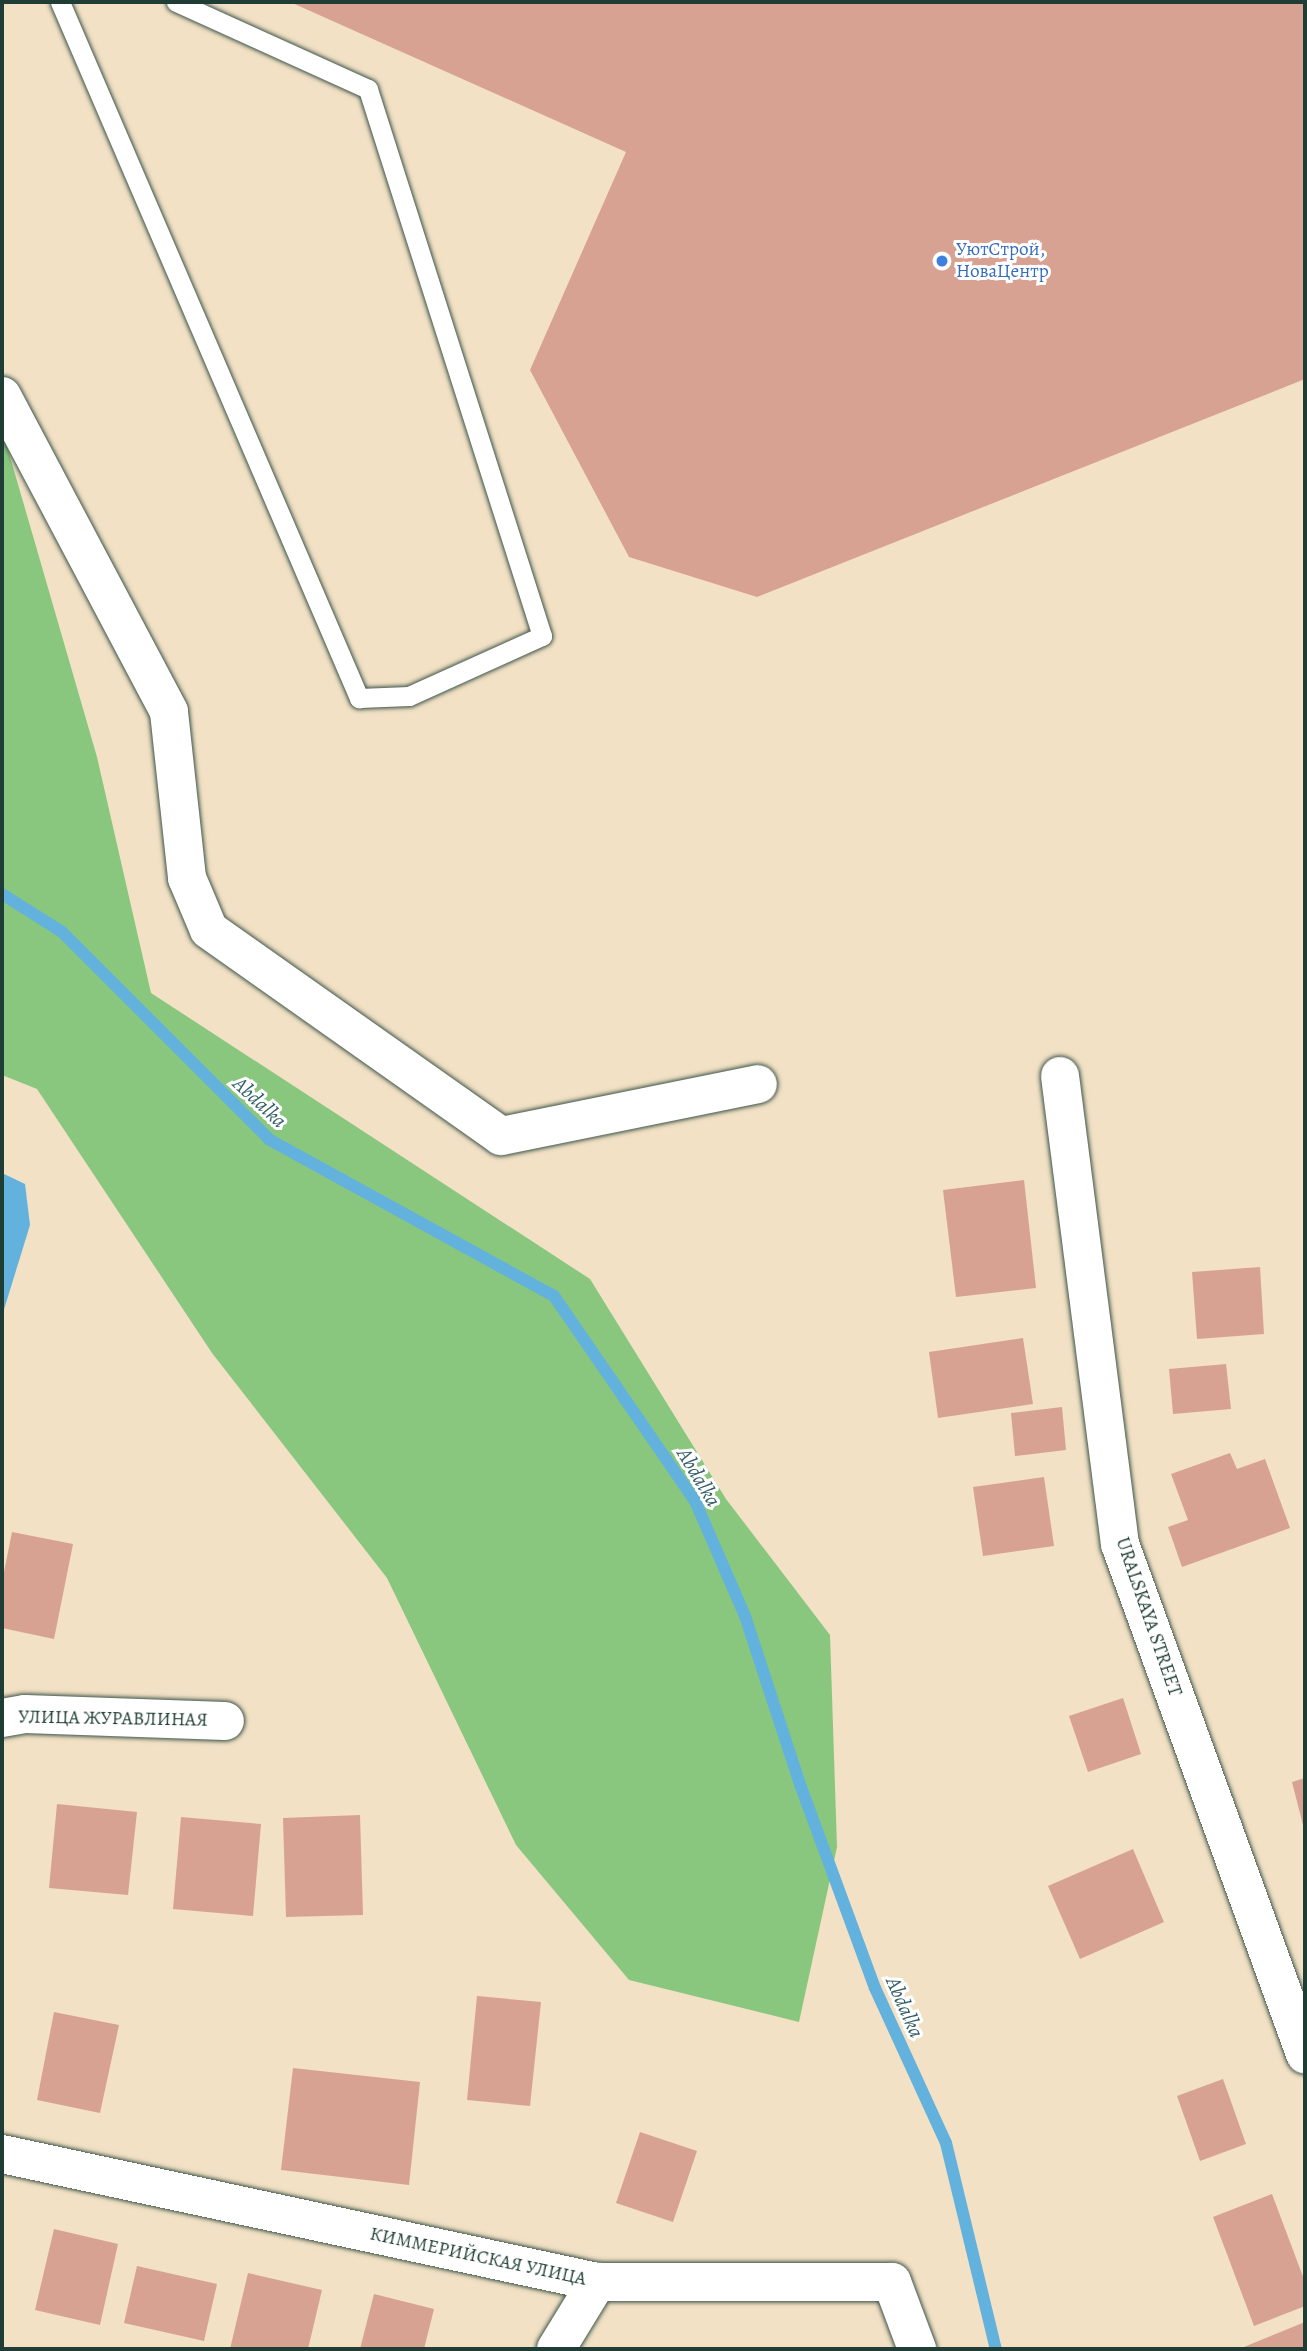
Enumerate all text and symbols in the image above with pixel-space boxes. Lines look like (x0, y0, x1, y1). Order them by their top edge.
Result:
place label: УютСтрой, НоваЦентр (956, 239, 1049, 283)
marker: УютСтрой, НоваЦентр (934, 253, 950, 269)
water label: Abdalka (228, 1071, 292, 1133)
water label: Abdalka (672, 1443, 726, 1511)
street label: URALSKAYA STREET (1110, 1535, 1186, 1699)
street label: УЛИЦА ЖУРАВЛИНАЯ (18, 1706, 208, 1732)
water label: Abdalka (880, 1973, 930, 2041)
street label: КИММЕРИЙСКАЯ УЛИЦА (368, 2223, 588, 2291)

